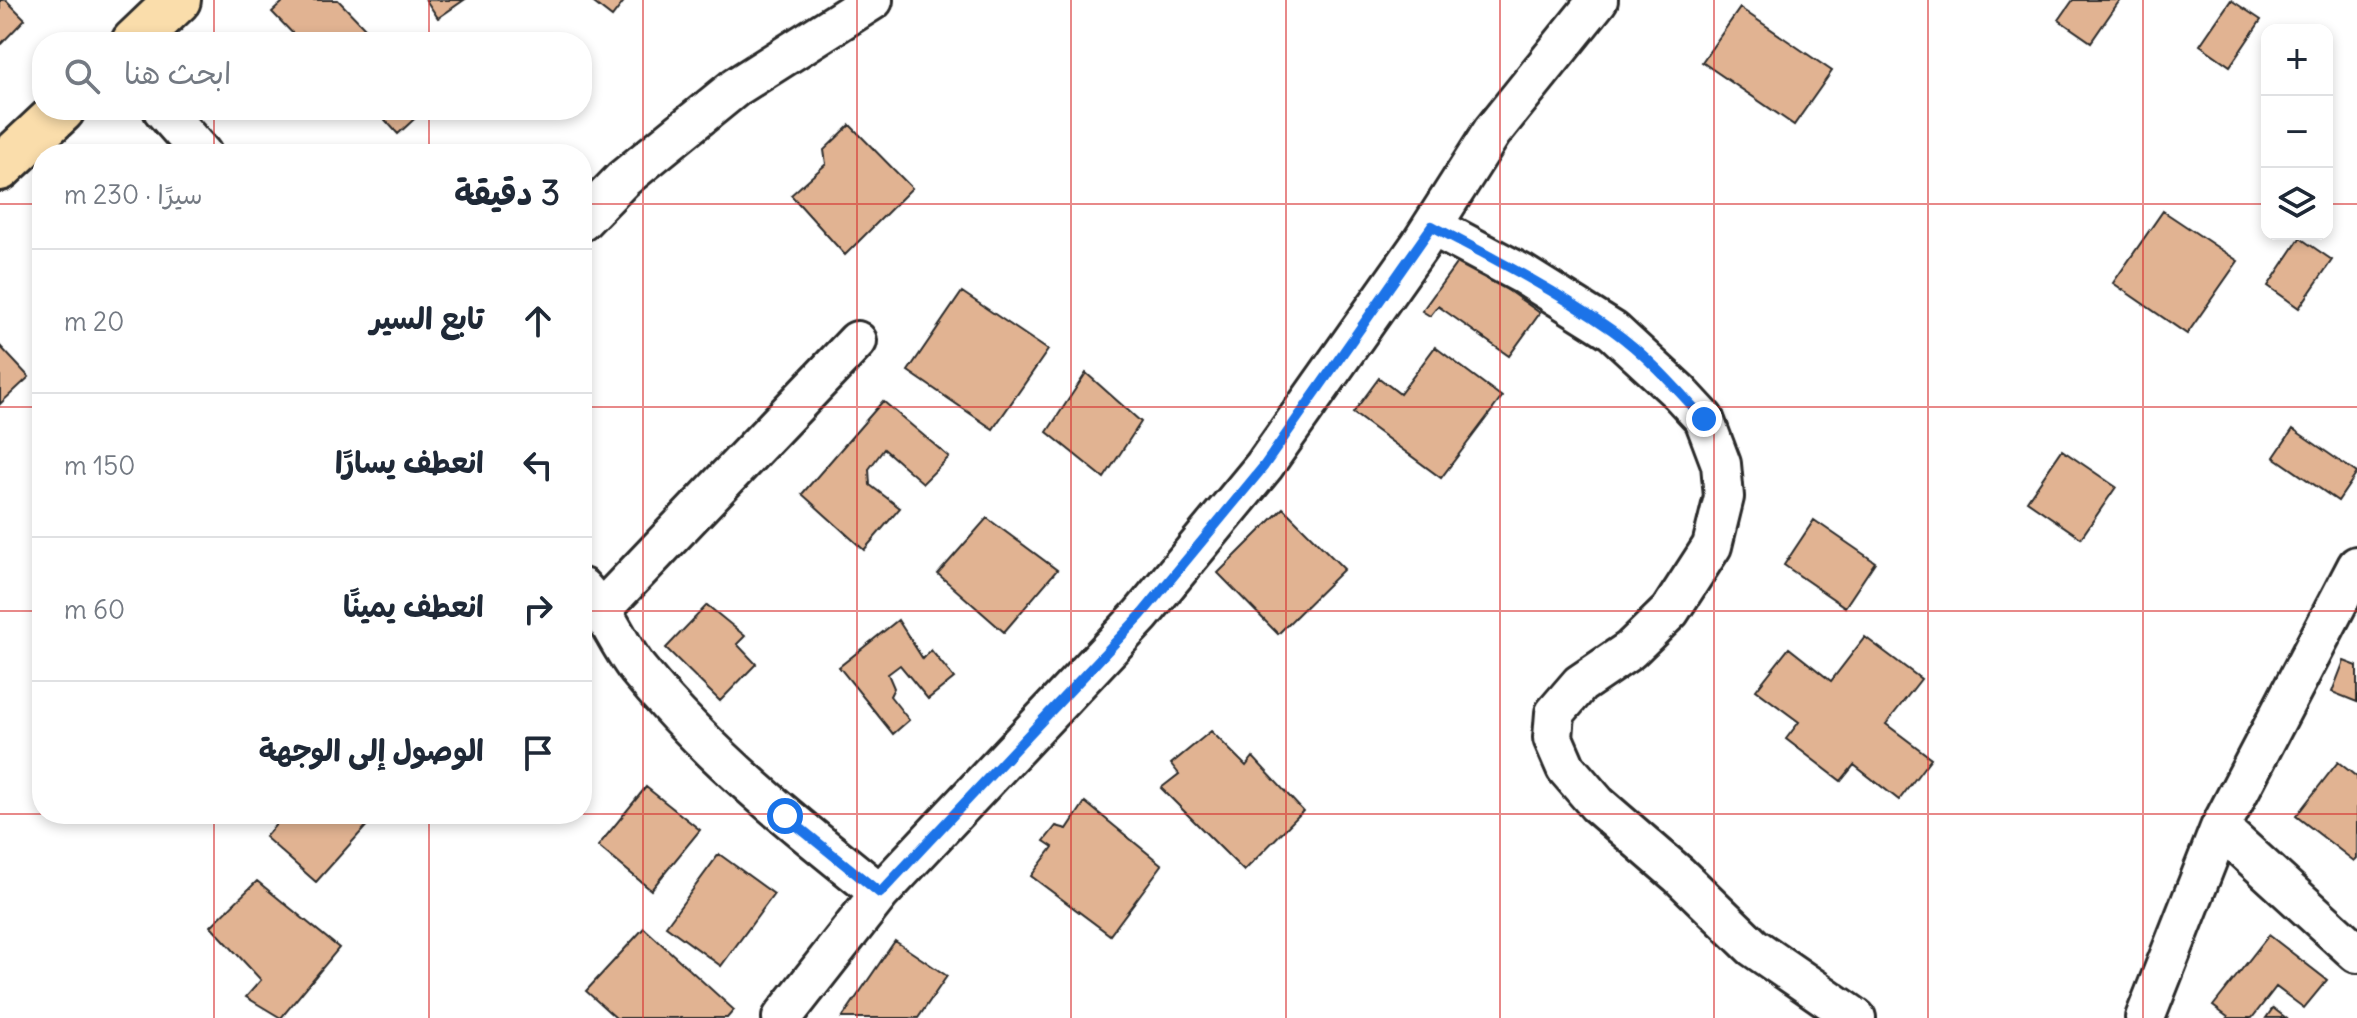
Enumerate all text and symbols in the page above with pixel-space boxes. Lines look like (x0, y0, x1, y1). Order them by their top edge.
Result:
map controls (2261, 24, 2333, 240)
button: + (2261, 24, 2333, 96)
search box (32, 32, 592, 120)
icon: search (60, 54, 104, 98)
text: ابحث هنا (124, 54, 231, 92)
button: − (2261, 96, 2333, 168)
button: layers (2261, 168, 2333, 240)
text: 3 دقيقة (454, 171, 560, 214)
text: سيرًا · 230 m (64, 178, 203, 211)
text: تابع السير (370, 299, 484, 337)
icon: ahead (516, 299, 560, 343)
text: 20 m (64, 305, 124, 338)
route end (1686, 401, 1722, 437)
text: انعطف يسارًا (335, 443, 484, 481)
icon: left (516, 443, 560, 487)
text: 150 m (64, 449, 135, 482)
text: انعطف يمينًا (343, 587, 484, 625)
icon: right (516, 587, 560, 631)
text: 60 m (64, 593, 125, 626)
text: الوصول إلى الوجهة (259, 731, 484, 769)
icon: arrive (516, 731, 560, 775)
route start (767, 798, 803, 834)

